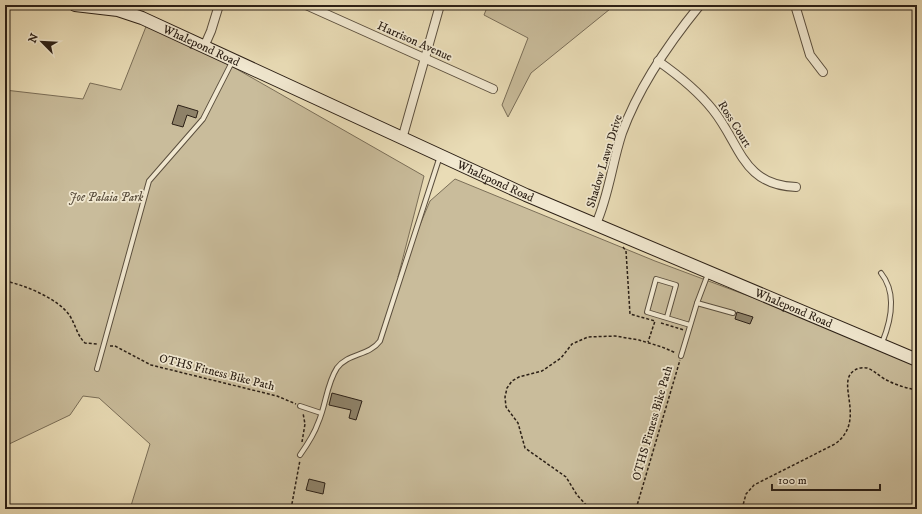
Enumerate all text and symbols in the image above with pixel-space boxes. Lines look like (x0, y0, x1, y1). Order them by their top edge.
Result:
street label: Harrison Avenue (375, 18, 455, 65)
street label: Whalepond Road (160, 21, 242, 70)
north arrow (22, 22, 62, 62)
text: N (26, 31, 42, 45)
street label: Ross Court (714, 98, 755, 151)
street label: Shadow Lawn Drive (583, 113, 626, 210)
street label: Whalepond Road (454, 157, 536, 205)
park label: Joe Palaia Park (69, 190, 143, 205)
street label: Whalepond Road (752, 285, 835, 331)
street label: OTHS Fitness Bike Path (157, 351, 277, 394)
street label: OTHS Fitness Bike Path (629, 363, 676, 482)
scale bar (772, 466, 880, 492)
text: 100 m (778, 473, 807, 488)

